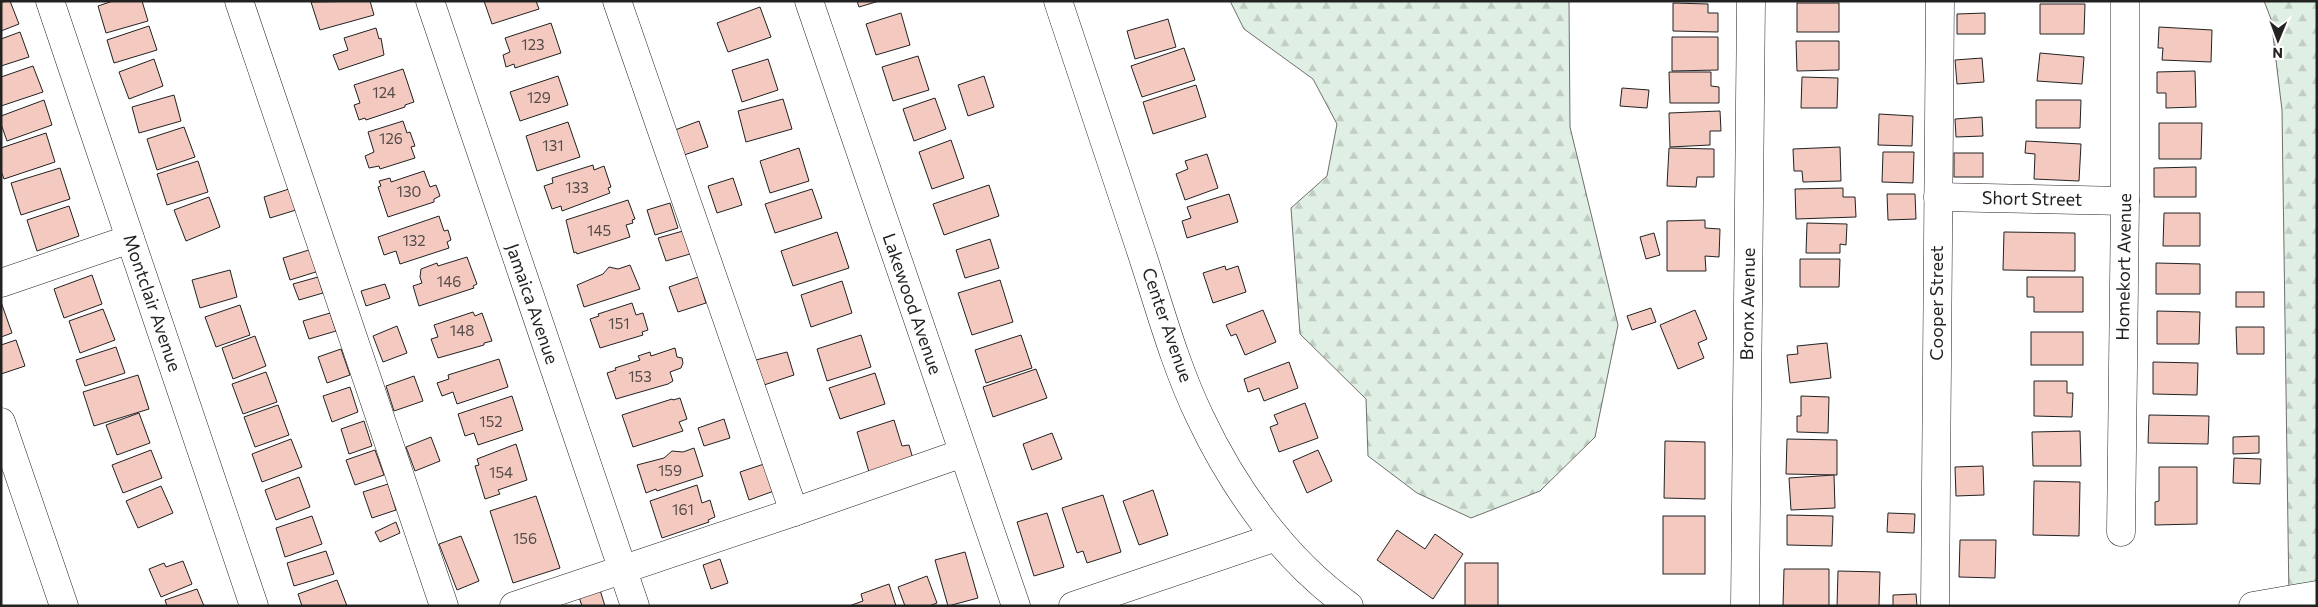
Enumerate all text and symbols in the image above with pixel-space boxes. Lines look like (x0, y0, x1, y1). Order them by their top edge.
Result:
north arrow (2253, 15, 2303, 65)
house number: 123 (521, 35, 545, 53)
text: N (2272, 45, 2283, 62)
house number: 124 (372, 83, 396, 101)
house number: 129 (527, 88, 551, 106)
house number: 126 (379, 129, 403, 147)
house number: 131 (542, 136, 564, 154)
house number: 133 (565, 178, 589, 196)
house number: 130 (397, 182, 421, 200)
street label: Short Street (1982, 186, 2082, 210)
street label: Homekort Avenue (2111, 193, 2135, 341)
house number: 145 (587, 221, 611, 239)
street label: Lakewood Avenue (878, 230, 947, 377)
street label: Montclair Avenue (119, 231, 187, 374)
house number: 132 (402, 231, 426, 249)
street label: Jamaica Avenue (502, 240, 564, 367)
street label: Cooper Street (1925, 245, 1947, 361)
street label: Bronx Avenue (1735, 247, 1759, 360)
street label: Center Avenue (1138, 265, 1198, 385)
house number: 146 (437, 272, 461, 290)
house number: 151 (608, 314, 630, 332)
house number: 148 (450, 321, 474, 339)
house number: 153 (628, 367, 652, 385)
house number: 152 (479, 412, 503, 430)
house number: 159 (658, 461, 682, 479)
house number: 154 (489, 463, 513, 481)
house number: 161 (672, 500, 694, 518)
house number: 156 (513, 529, 537, 547)

